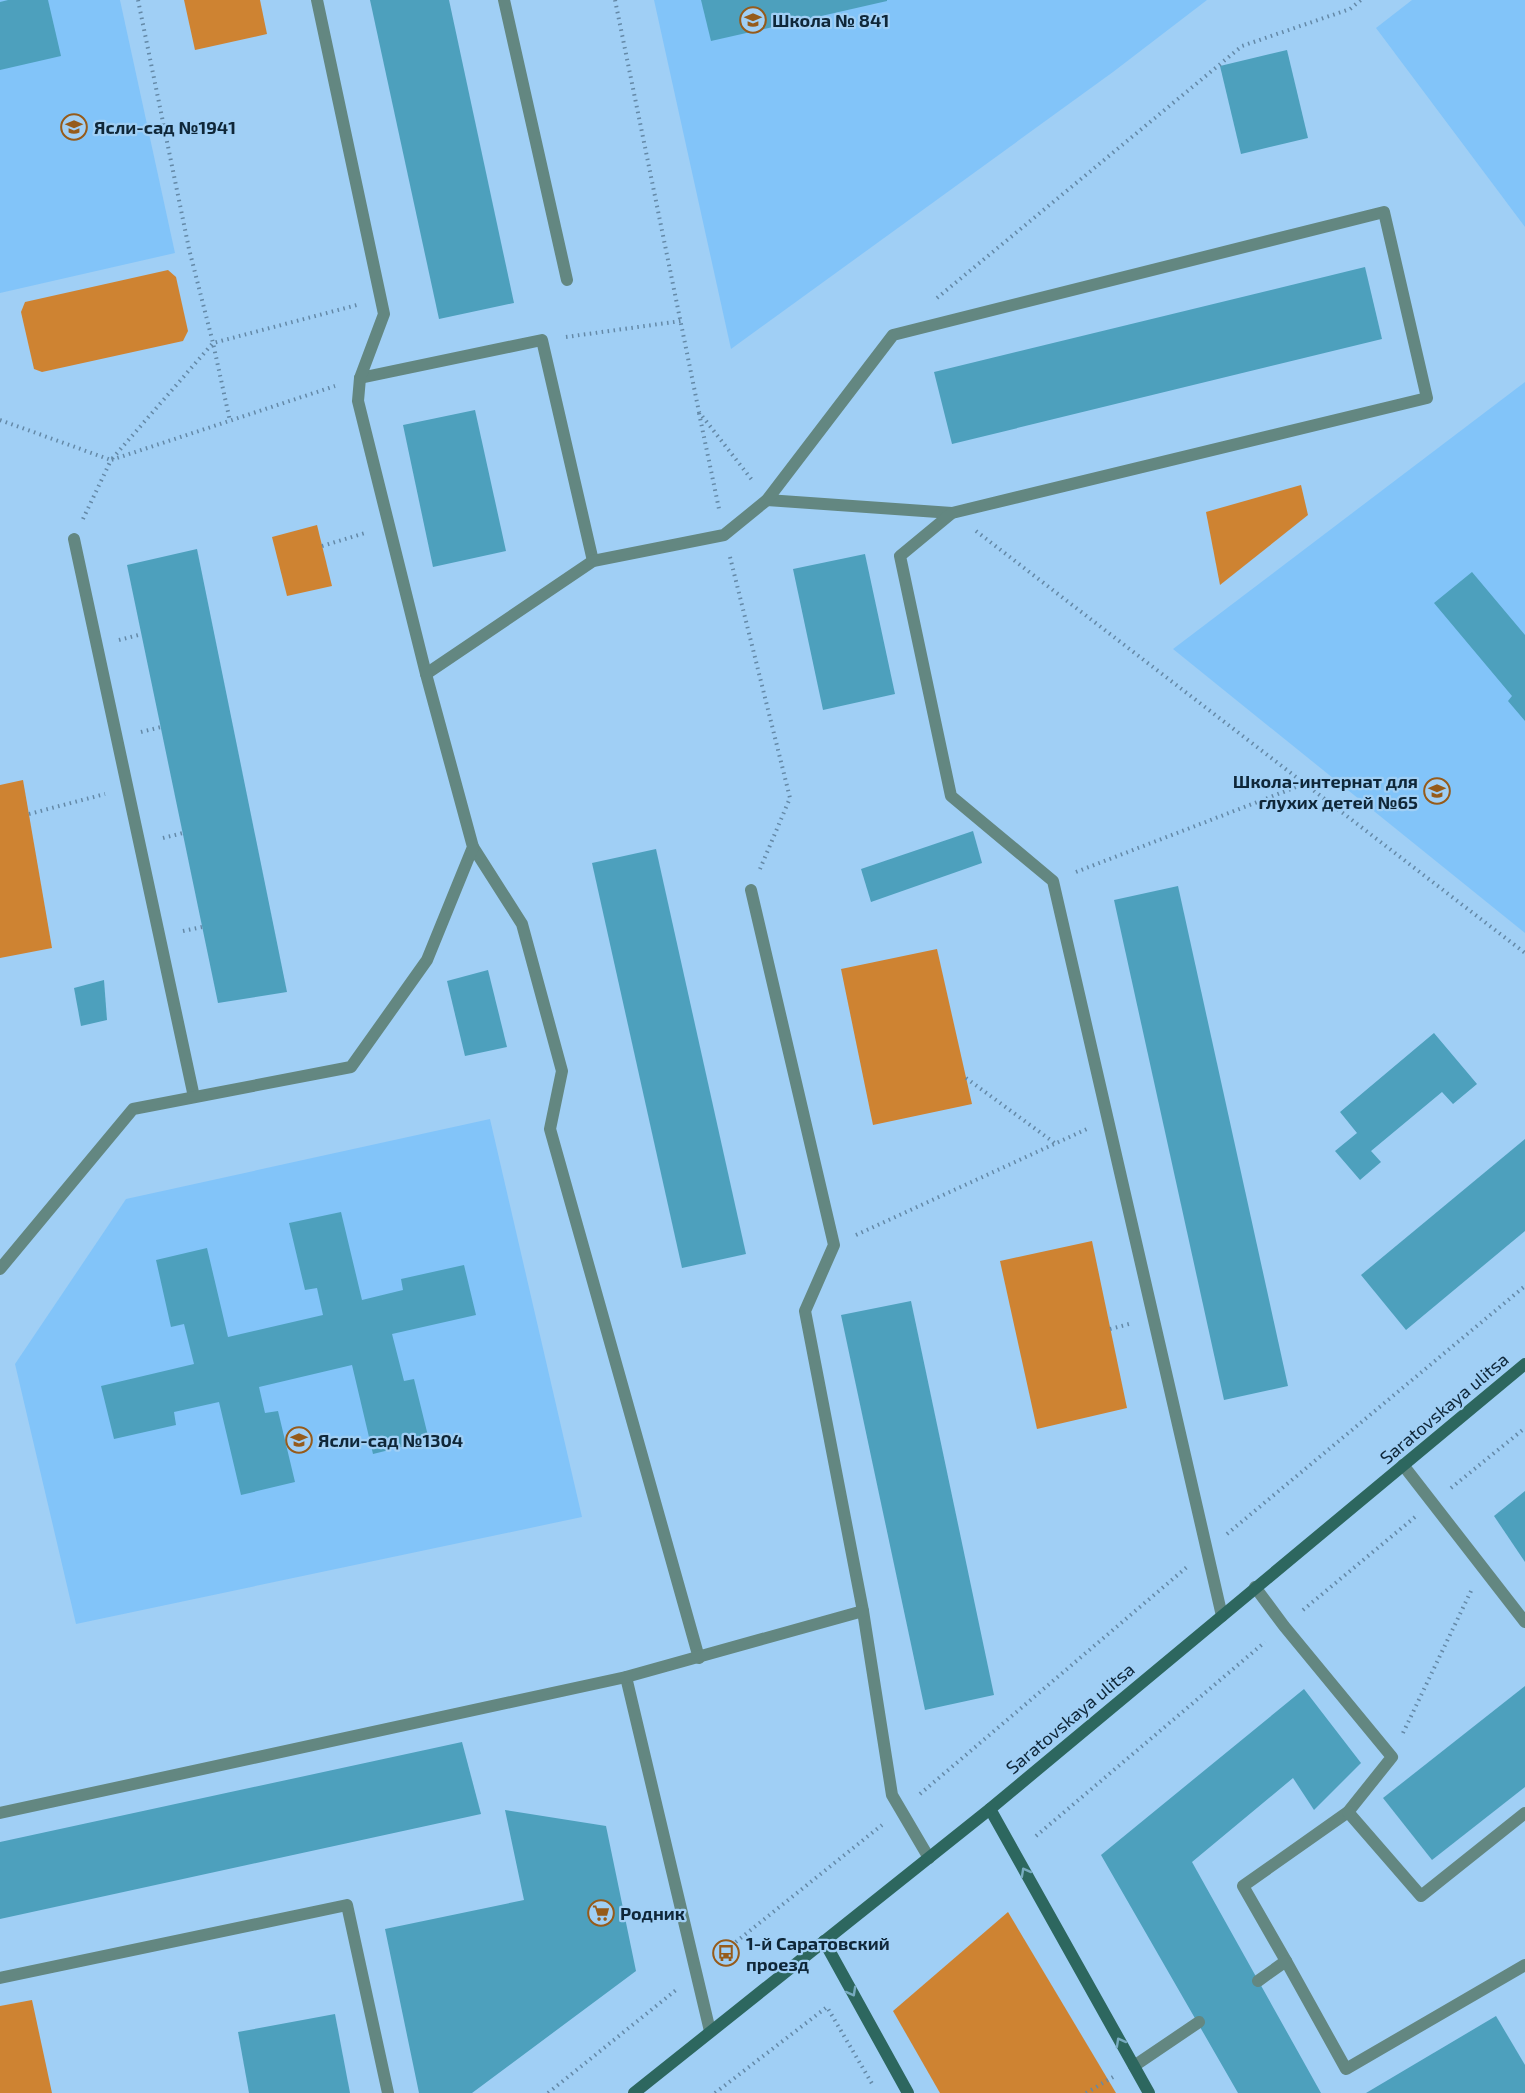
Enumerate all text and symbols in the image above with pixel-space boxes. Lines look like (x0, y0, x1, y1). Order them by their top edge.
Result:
school or university icon: Школа № 841 (738, 5, 768, 35)
place label: Школа № 841 (772, 9, 889, 31)
school or university icon: Ясли-сад №1941 (59, 112, 89, 142)
place label: Ясли-сад №1941 (94, 116, 236, 138)
place label: Школа-интернат для глухих детей №65 (1233, 770, 1418, 813)
school or university icon: Школа-интернат для глухих детей №65 (1422, 776, 1452, 806)
street label: Saratovskaya ulitsa (1375, 1348, 1513, 1468)
school or university icon: Ясли-сад №1304 (284, 1425, 314, 1455)
place label: Ясли-сад №1304 (318, 1429, 463, 1451)
street label: Saratovskaya ulitsa (1001, 1658, 1139, 1778)
one-way arrow (1021, 1867, 1032, 1878)
supermarket icon: Родник (586, 1898, 616, 1928)
place label: Родник (620, 1902, 685, 1924)
place label: 1-й Саратовский проезд (746, 1932, 890, 1975)
bus stop icon: 1-й Саратовский проезд (711, 1938, 741, 1968)
one-way arrow (845, 1986, 856, 1996)
one-way arrow (1116, 2038, 1127, 2048)

